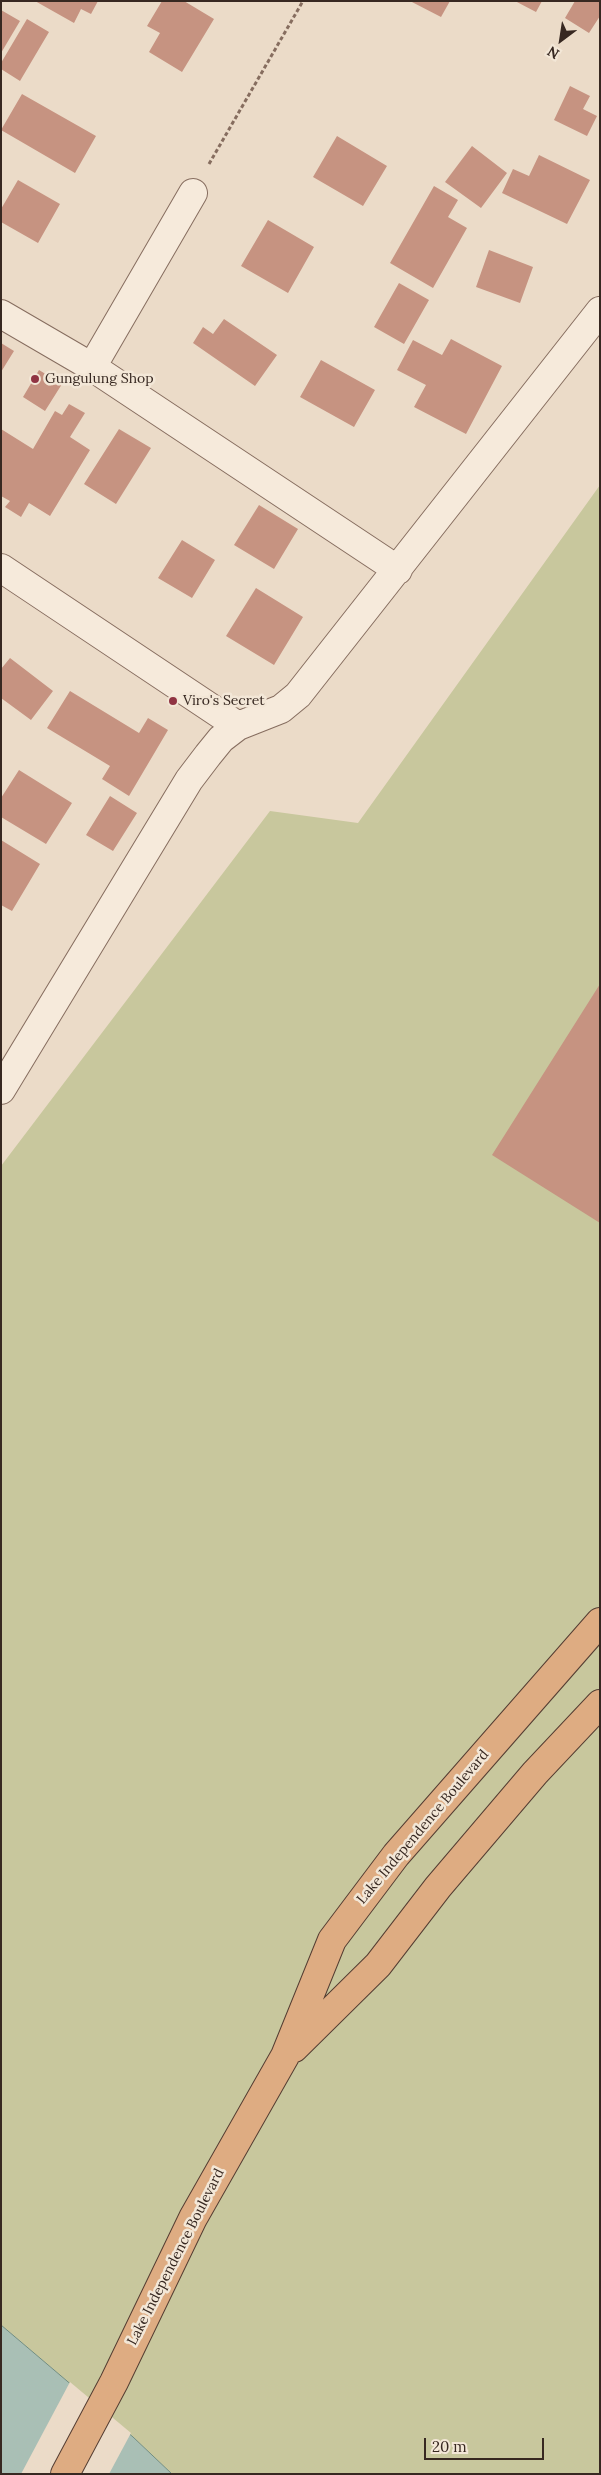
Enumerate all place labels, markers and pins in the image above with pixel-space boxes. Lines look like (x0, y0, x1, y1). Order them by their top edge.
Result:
place label: Gungulung Shop (45, 371, 154, 387)
marker: Gungulung Shop (29, 373, 41, 385)
place label: Viro's Secret (183, 693, 265, 709)
marker: Viro's Secret (167, 695, 179, 707)

